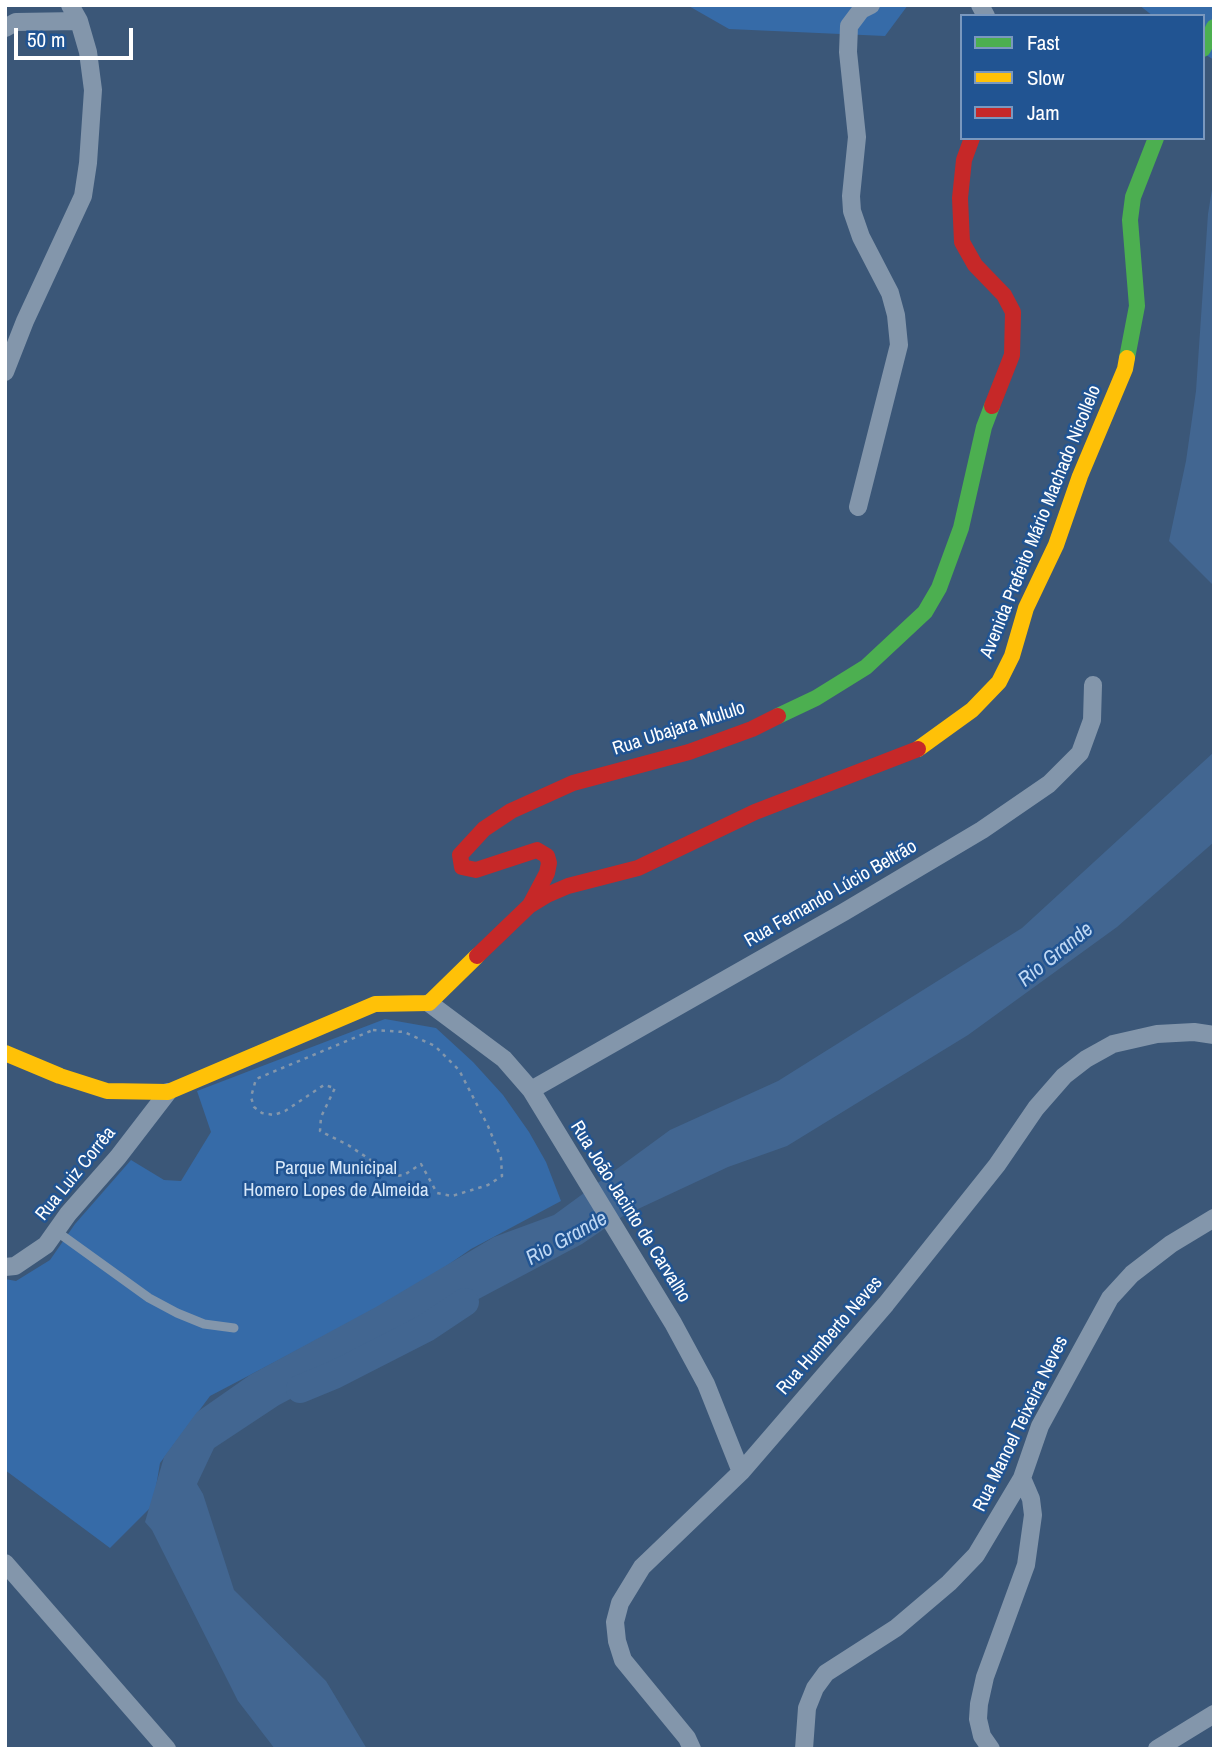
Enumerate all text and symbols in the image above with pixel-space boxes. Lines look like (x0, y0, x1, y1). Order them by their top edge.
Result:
scale bar (18, 14, 136, 58)
legend (960, 14, 1205, 140)
text: 50 m (27, 25, 65, 54)
text: Fast (1027, 28, 1060, 57)
text: Slow (1027, 63, 1064, 92)
text: Jam (1027, 98, 1060, 127)
street label: Avenida Prefeito Mário Machado Nicollelo (976, 382, 1106, 662)
street label: Rua Ubajara Mululo (610, 697, 748, 761)
street label: Rua Fernando Lúcio Beltrão (741, 835, 921, 953)
water label: Rio Grande (1013, 917, 1099, 993)
street label: Rua João Jacinto de Carvalho (565, 1117, 695, 1307)
street label: Rua Luiz Corrêa (31, 1122, 121, 1226)
park label: Parque Municipal Homero Lopes de Almeida (243, 1158, 429, 1202)
water label: Rio Grande (522, 1206, 612, 1272)
street label: Rua Humberto Neves (772, 1272, 888, 1400)
street label: Rua Manoel Teixeira Neves (969, 1333, 1073, 1515)

